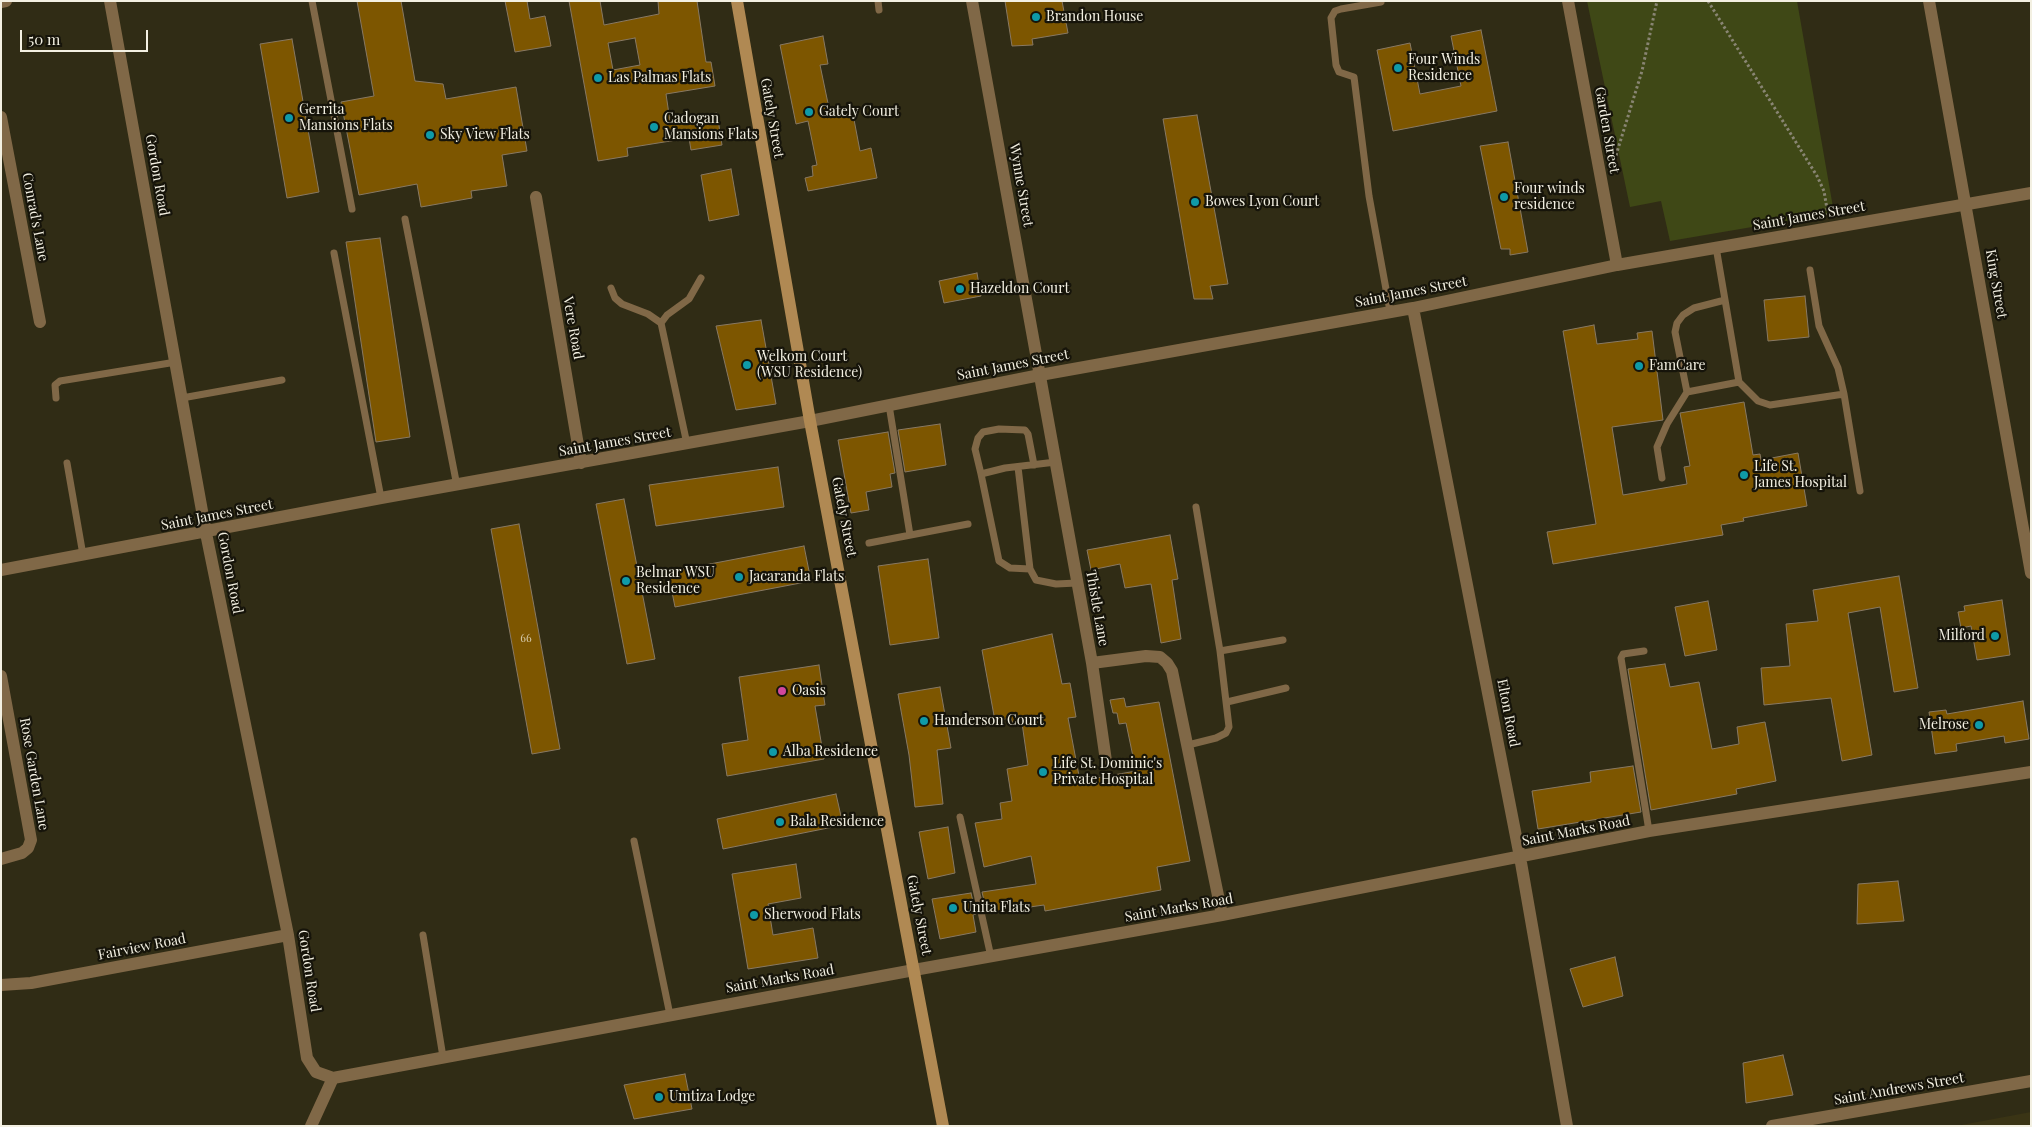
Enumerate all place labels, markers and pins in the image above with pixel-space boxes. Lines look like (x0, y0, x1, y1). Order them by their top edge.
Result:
place label: Brandon House (1046, 9, 1143, 25)
marker: Brandon House (1030, 11, 1042, 23)
place label: Four Winds Residence (1408, 52, 1480, 84)
marker: Four Winds Residence (1392, 62, 1404, 74)
place label: Las Palmas Flats (608, 70, 711, 86)
marker: Las Palmas Flats (592, 72, 604, 84)
place label: Gerrita Mansions Flats (299, 102, 393, 134)
place label: Gately Court (819, 104, 899, 120)
marker: Gately Court (803, 106, 815, 118)
place label: Cadogan Mansions Flats (664, 111, 758, 144)
marker: Gerrita Mansions Flats (283, 112, 295, 124)
marker: Cadogan Mansions Flats (648, 121, 660, 133)
place label: Sky View Flats (440, 127, 530, 143)
marker: Sky View Flats (424, 129, 436, 141)
place label: Four winds residence (1514, 181, 1585, 213)
marker: Four winds residence (1498, 191, 1510, 203)
place label: Bowes Lyon Court (1205, 194, 1319, 210)
marker: Bowes Lyon Court (1189, 196, 1201, 208)
place label: Hazeldon Court (970, 281, 1069, 297)
marker: Hazeldon Court (954, 283, 966, 295)
place label: Welkom Court (WSU Residence) (757, 349, 862, 382)
place label: FamCare (1649, 358, 1706, 374)
marker: Welkom Court (WSU Residence) (741, 359, 753, 371)
marker: FamCare (1633, 360, 1645, 372)
place label: Life St. James Hospital (1754, 459, 1847, 492)
marker: Life St. James Hospital (1738, 469, 1750, 481)
place label: Belmar WSU Residence (636, 565, 715, 598)
place label: Jacaranda Flats (749, 569, 844, 585)
marker: Jacaranda Flats (733, 571, 745, 583)
marker: Belmar WSU Residence (620, 575, 632, 587)
place label: Milford (1939, 628, 1985, 644)
marker: Milford (1989, 630, 2001, 642)
place label: Oasis (792, 683, 826, 699)
marker: Oasis (776, 685, 788, 697)
place label: Handerson Court (934, 713, 1044, 729)
marker: Handerson Court (918, 715, 930, 727)
place label: Melrose (1919, 717, 1969, 733)
marker: Melrose (1973, 719, 1985, 731)
place label: Alba Residence (783, 744, 878, 760)
marker: Alba Residence (767, 746, 779, 758)
place label: Life St. Dominic's Private Hospital (1053, 756, 1162, 789)
marker: Life St. Dominic's Private Hospital (1037, 766, 1049, 778)
place label: Bala Residence (790, 814, 884, 830)
marker: Bala Residence (774, 816, 786, 828)
place label: Unita Flats (963, 900, 1030, 916)
marker: Unita Flats (947, 902, 959, 914)
place label: Sherwood Flats (764, 907, 861, 923)
marker: Sherwood Flats (748, 909, 760, 921)
place label: Umtiza Lodge (669, 1089, 755, 1105)
marker: Umtiza Lodge (653, 1091, 665, 1103)

